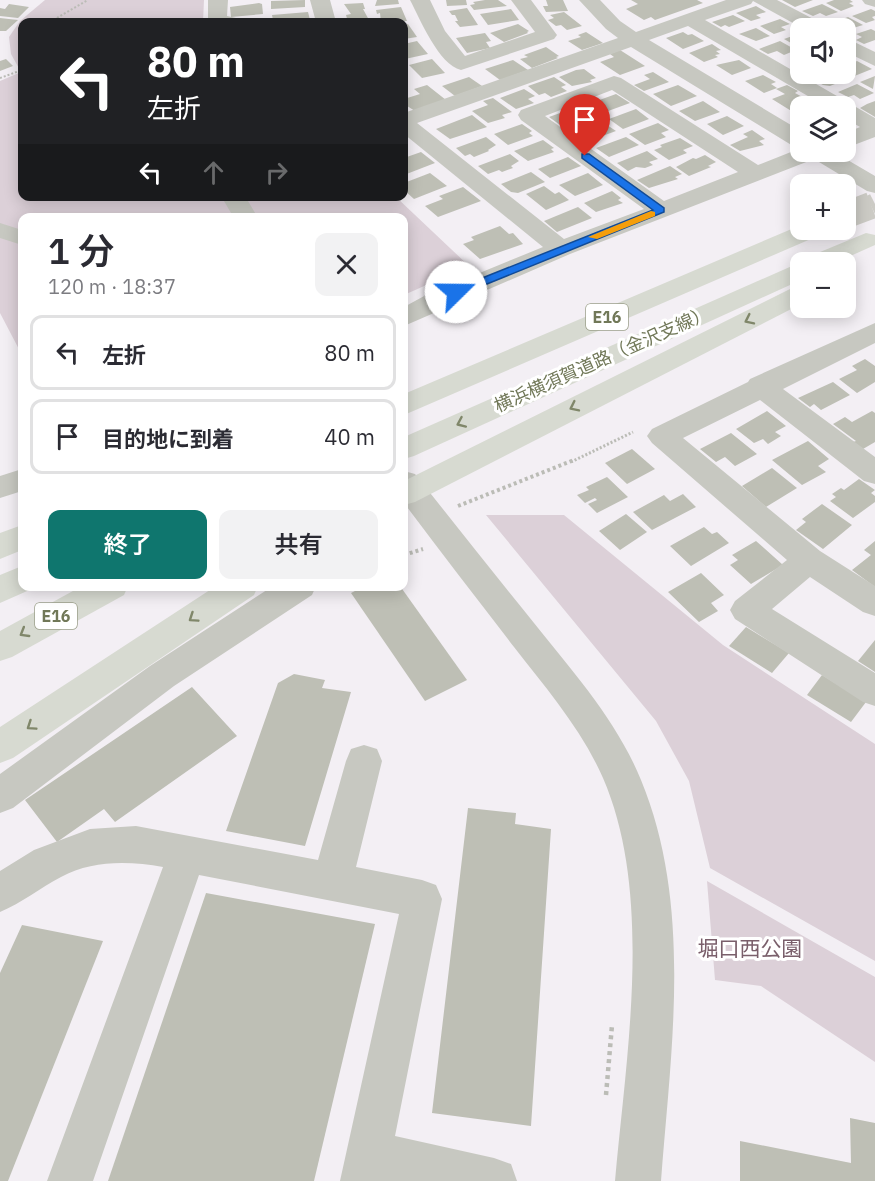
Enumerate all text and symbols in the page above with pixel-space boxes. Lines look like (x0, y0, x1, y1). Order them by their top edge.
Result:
map controls (790, 18, 856, 318)
button: sound (790, 18, 856, 84)
text: 80 m (147, 34, 245, 89)
icon: left (48, 42, 126, 120)
text: 左折 (147, 90, 201, 125)
pin (559, 94, 610, 156)
button: layers (790, 96, 856, 162)
icon: arrive (568, 103, 601, 136)
icon: left (134, 156, 167, 189)
icon: ahead (197, 156, 230, 189)
icon: right (260, 156, 293, 189)
button: + (790, 174, 856, 240)
text: 1 分 (48, 227, 114, 274)
button: close (315, 233, 378, 296)
button: − (790, 252, 856, 318)
position arrow (424, 260, 488, 324)
text: 120 m · 18:37 (48, 273, 176, 300)
street label: 横浜横須賀道路（金沢支線） (490, 301, 714, 417)
road number: E16 (586, 304, 628, 330)
one-way arrow (744, 313, 755, 325)
icon: left (51, 336, 84, 369)
text: 80 m (324, 338, 375, 367)
text: 左折 (102, 340, 146, 369)
one-way arrow (570, 400, 581, 412)
one-way arrow (456, 416, 467, 428)
icon: arrive (51, 420, 84, 453)
text: 40 m (324, 422, 375, 451)
text: 目的地に到着 (102, 424, 234, 453)
button: 終了 (48, 510, 207, 579)
button: 共有 (219, 510, 378, 579)
road number: E16 (35, 603, 77, 629)
one-way arrow (188, 611, 199, 622)
one-way arrow (20, 626, 30, 638)
one-way arrow (26, 719, 37, 730)
park label: 堀口西公園 (698, 934, 803, 962)

